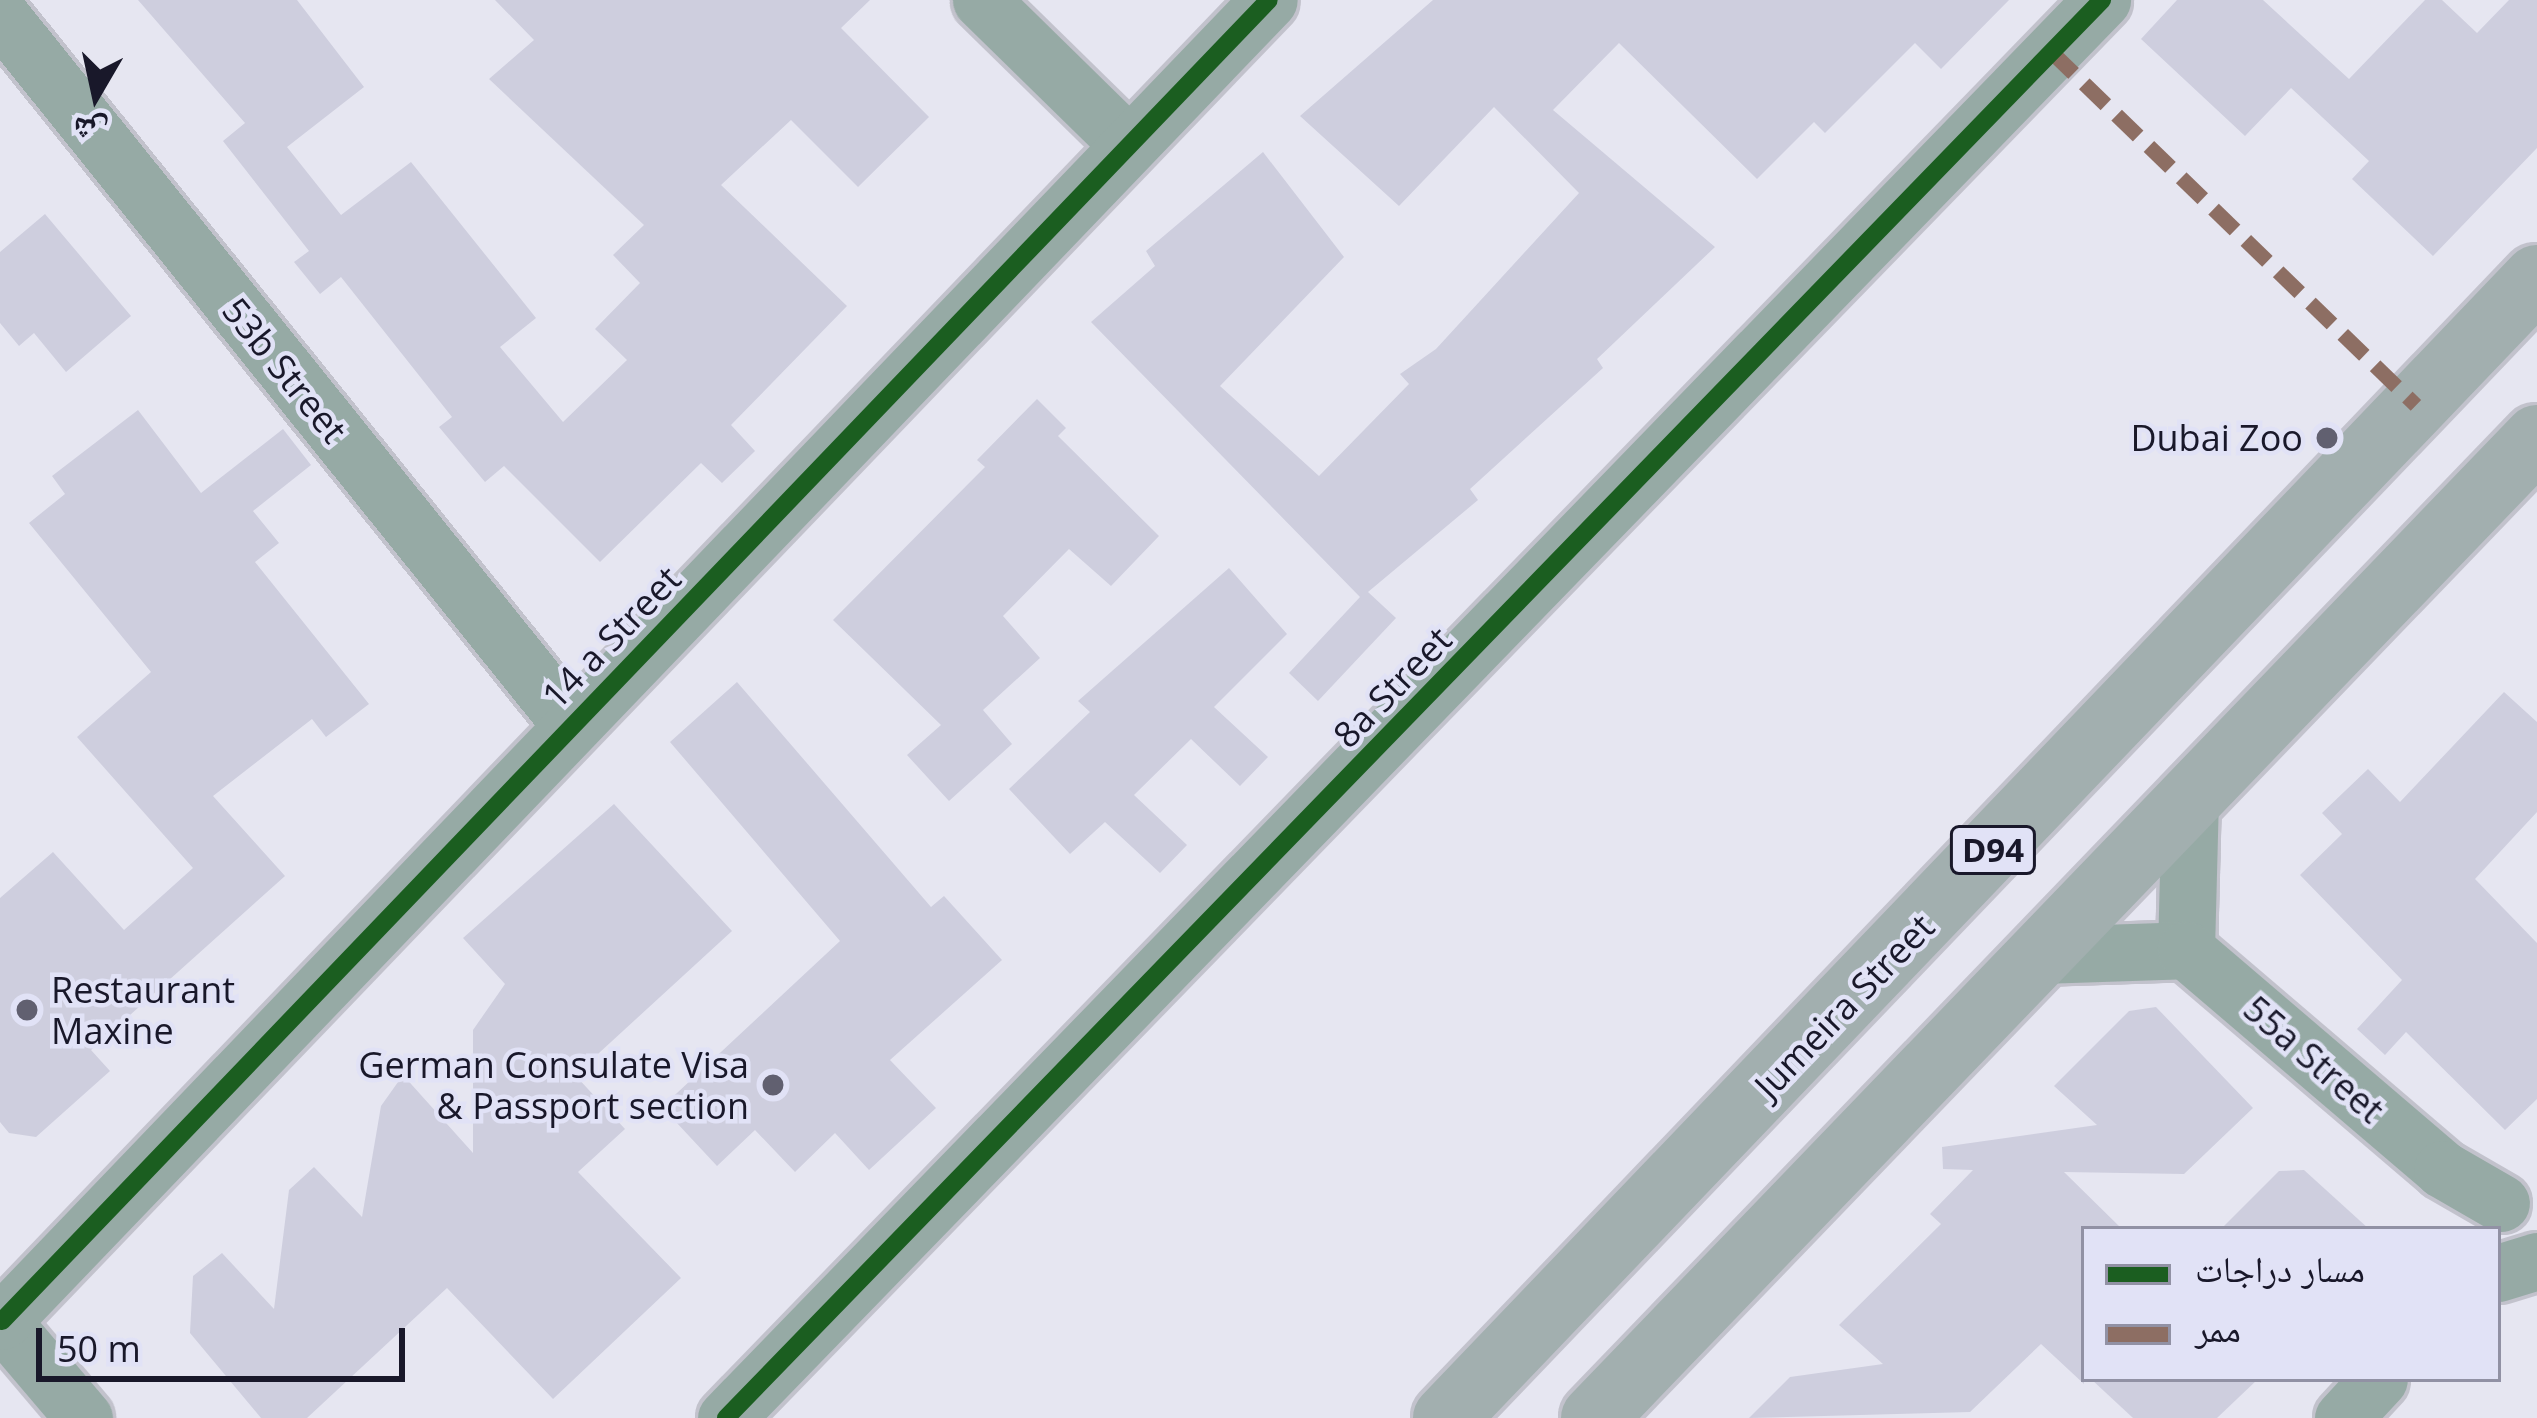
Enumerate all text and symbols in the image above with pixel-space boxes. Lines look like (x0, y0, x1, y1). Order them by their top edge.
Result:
north arrow (36, 36, 156, 156)
text: ش (69, 107, 111, 157)
street label: 53b Street (214, 289, 356, 451)
place label: Dubai Zoo (2130, 416, 2303, 460)
marker: Dubai Zoo (2314, 425, 2340, 451)
street label: 14 a Street (533, 557, 689, 717)
street label: 8a Street (1324, 618, 1460, 756)
road number: D94 (1948, 823, 2038, 877)
street label: Jumeira Street (1745, 905, 1943, 1107)
place label: Restaurant Maxine (51, 967, 235, 1052)
street label: 55a Street (2235, 987, 2393, 1131)
marker: Restaurant Maxine (14, 997, 40, 1023)
place label: German Consulate Visa & Passport section (358, 1042, 749, 1127)
marker: German Consulate Visa & Passport section (760, 1072, 786, 1098)
legend (2081, 1226, 2501, 1382)
text: مسار دراجات (2195, 1244, 2365, 1293)
scale bar (42, 1304, 411, 1378)
text: ممر (2195, 1304, 2241, 1353)
text: 50 m (57, 1324, 141, 1373)

